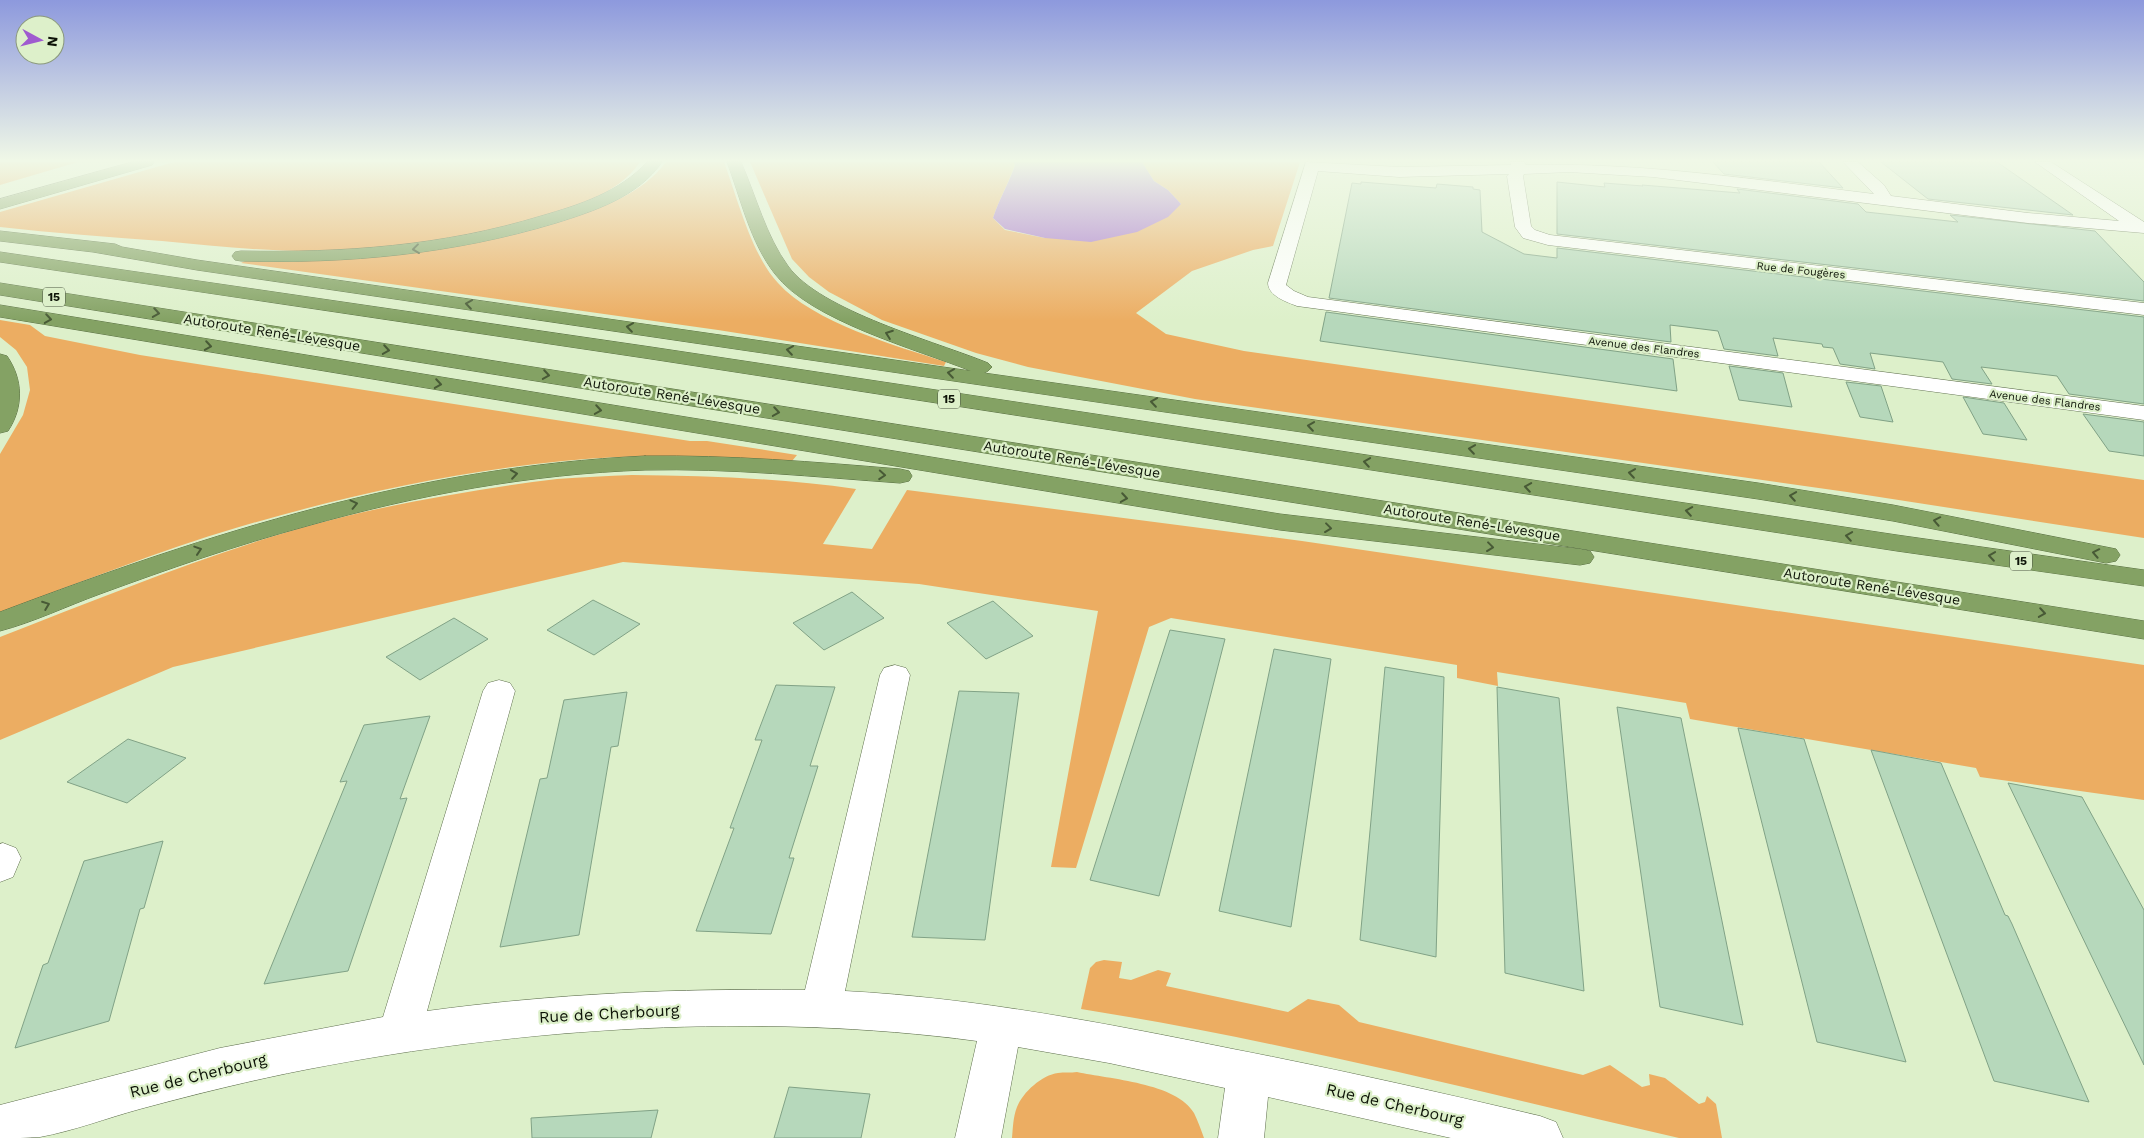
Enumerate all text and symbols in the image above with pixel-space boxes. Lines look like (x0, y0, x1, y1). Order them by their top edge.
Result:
north arrow (15, 15, 65, 65)
text: N (44, 35, 61, 48)
one-way arrow (412, 243, 420, 254)
street label: Rue de Fougères (1756, 259, 1846, 282)
road number: 15 (43, 288, 65, 306)
one-way arrow (465, 299, 473, 309)
one-way arrow (153, 307, 161, 318)
street label: Autoroute René-Lévesque (183, 310, 361, 354)
one-way arrow (45, 313, 53, 324)
one-way arrow (625, 322, 633, 333)
one-way arrow (885, 330, 894, 340)
street label: Avenue des Flandres (1588, 334, 1700, 361)
one-way arrow (204, 340, 213, 350)
one-way arrow (381, 344, 390, 354)
one-way arrow (786, 345, 794, 356)
one-way arrow (947, 368, 955, 379)
one-way arrow (542, 370, 551, 380)
street label: Autoroute René-Lévesque (583, 373, 761, 417)
one-way arrow (433, 378, 442, 388)
street label: Avenue des Flandres (1989, 387, 2101, 414)
road number: 15 (938, 389, 960, 408)
one-way arrow (1150, 398, 1158, 408)
one-way arrow (595, 404, 603, 415)
one-way arrow (772, 406, 780, 416)
one-way arrow (1306, 421, 1315, 431)
street label: Autoroute René-Lévesque (983, 437, 1161, 481)
one-way arrow (1467, 444, 1475, 455)
one-way arrow (1363, 458, 1372, 468)
one-way arrow (1628, 468, 1637, 478)
one-way arrow (879, 469, 887, 480)
one-way arrow (510, 470, 518, 480)
one-way arrow (1524, 482, 1532, 492)
one-way arrow (1789, 491, 1797, 502)
one-way arrow (1120, 492, 1129, 502)
one-way arrow (350, 499, 359, 510)
street label: Autoroute René-Lévesque (1383, 500, 1561, 544)
one-way arrow (1684, 507, 1693, 517)
one-way arrow (1932, 517, 1941, 527)
one-way arrow (1325, 522, 1333, 533)
one-way arrow (1845, 531, 1854, 541)
one-way arrow (1486, 541, 1494, 552)
one-way arrow (194, 545, 202, 555)
one-way arrow (2092, 549, 2101, 559)
one-way arrow (1987, 552, 1996, 562)
road number: 15 (2010, 552, 2032, 570)
street label: Autoroute René-Lévesque (1783, 564, 1961, 608)
one-way arrow (41, 601, 49, 611)
one-way arrow (2037, 608, 2046, 618)
street label: Rue de Cherbourg (538, 1000, 680, 1027)
street label: Rue de Cherbourg (128, 1049, 269, 1102)
street label: Rue de Cherbourg (1324, 1079, 1466, 1130)

